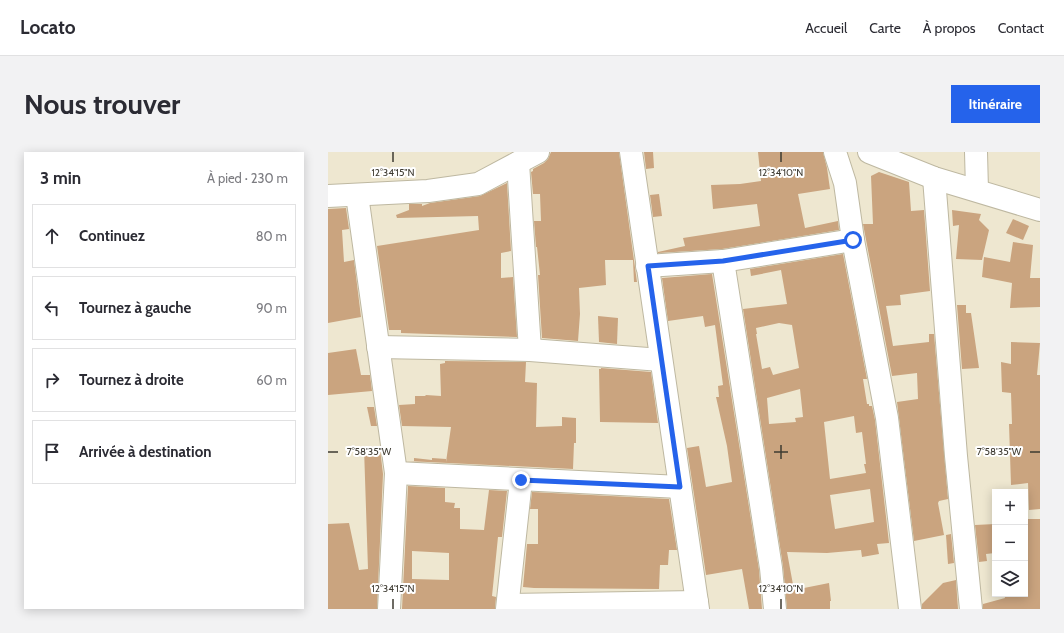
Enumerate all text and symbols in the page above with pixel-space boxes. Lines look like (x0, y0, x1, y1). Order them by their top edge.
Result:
text: Locato (20, 16, 76, 39)
text: Accueil (805, 19, 847, 37)
text: Carte (869, 19, 901, 37)
text: À propos (923, 19, 976, 37)
text: Contact (998, 19, 1044, 37)
button: Itinéraire (951, 85, 1040, 123)
text: Nous trouver (24, 87, 180, 121)
text: 12°34'15"N (371, 166, 415, 179)
text: 12°34'10"N (759, 166, 803, 179)
text: 3 min (40, 168, 81, 188)
text: À pied · 230 m (207, 170, 288, 186)
icon: ahead (41, 225, 63, 247)
text: Continuez (79, 227, 145, 245)
text: 80 m (256, 228, 287, 244)
route start (844, 231, 862, 249)
icon: left (41, 297, 63, 319)
text: Tournez à gauche (79, 299, 191, 317)
text: 90 m (256, 300, 287, 316)
icon: right (41, 369, 63, 391)
text: Tournez à droite (79, 371, 184, 389)
text: 60 m (256, 372, 287, 388)
icon: arrive (41, 441, 63, 463)
text: Arrivée à destination (79, 443, 211, 461)
text: 7°58'35"W (347, 445, 392, 458)
text: 7°58'35"W (977, 445, 1022, 458)
route end (512, 471, 530, 489)
map controls (992, 489, 1028, 597)
button: + (992, 489, 1028, 525)
button: − (992, 525, 1028, 561)
button: layers (992, 561, 1028, 597)
text: 12°34'15"N (371, 582, 415, 595)
text: 12°34'10"N (759, 582, 803, 595)

